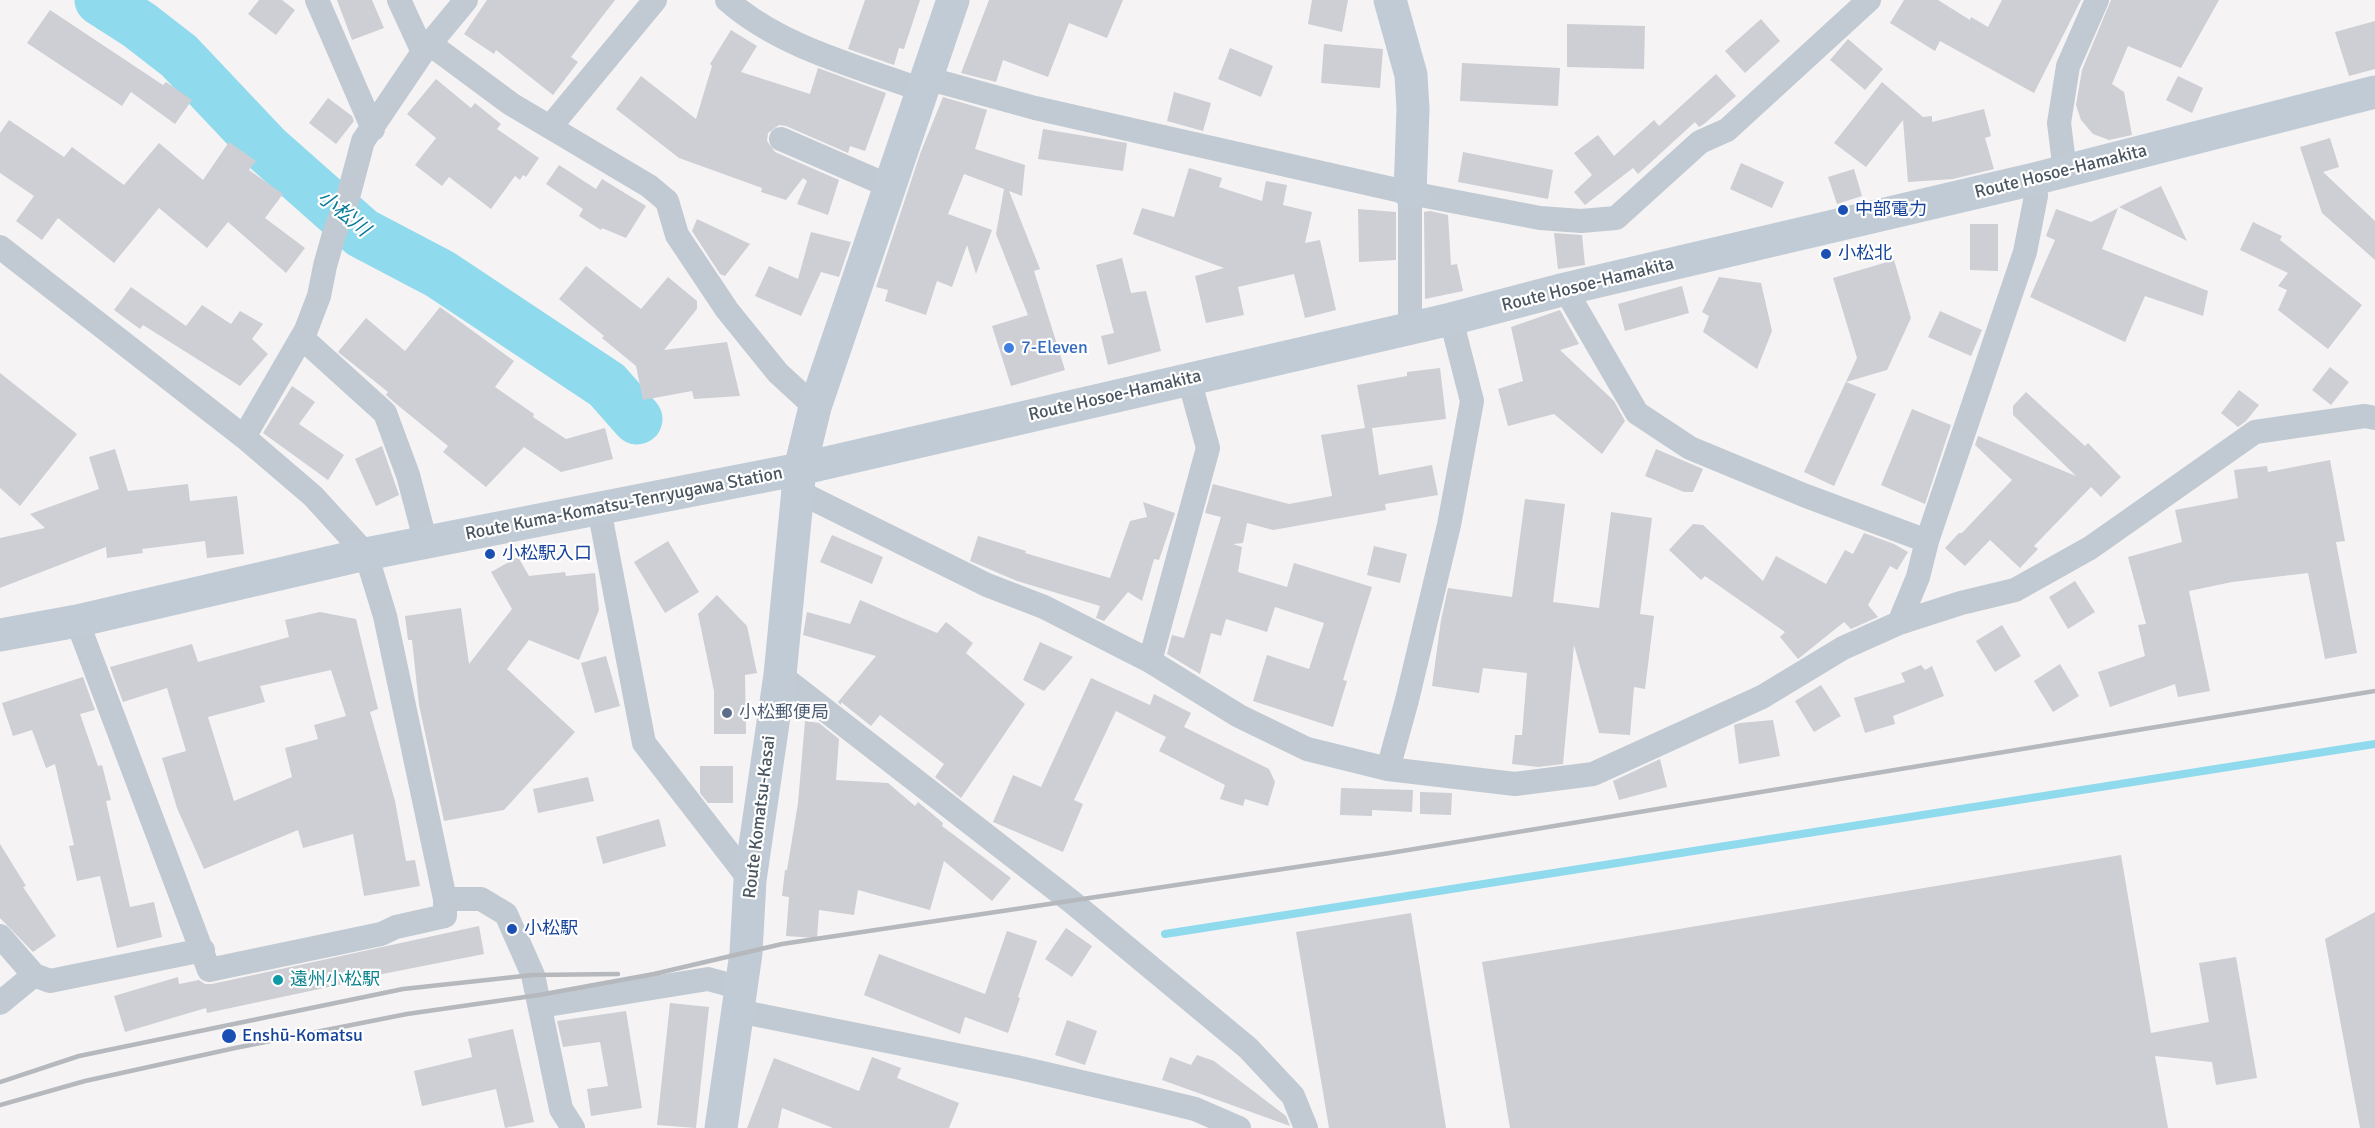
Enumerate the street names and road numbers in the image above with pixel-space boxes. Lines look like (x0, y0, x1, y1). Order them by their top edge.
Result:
street label: Route Hosoe-Hamakita (1973, 140, 2149, 204)
street label: Route Hosoe-Hamakita (1500, 253, 1676, 317)
street label: Route Hosoe-Hamakita (1026, 366, 1204, 426)
street label: Route Kuma-Komatsu-Tenryugawa Station (463, 463, 785, 545)
street label: Route Komatsu-Kasai (739, 734, 781, 900)

